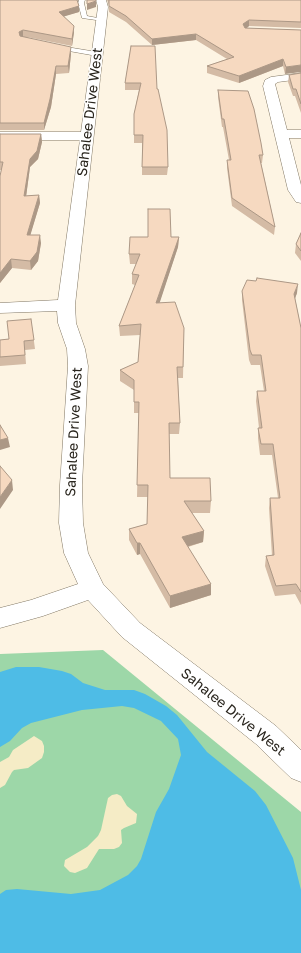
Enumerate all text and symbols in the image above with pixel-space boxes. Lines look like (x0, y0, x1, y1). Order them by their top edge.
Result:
street label: Sahalee Drive West (74, 47, 106, 177)
street label: Sahalee Drive West (62, 367, 86, 497)
street label: Sahalee Drive West (177, 665, 289, 759)

